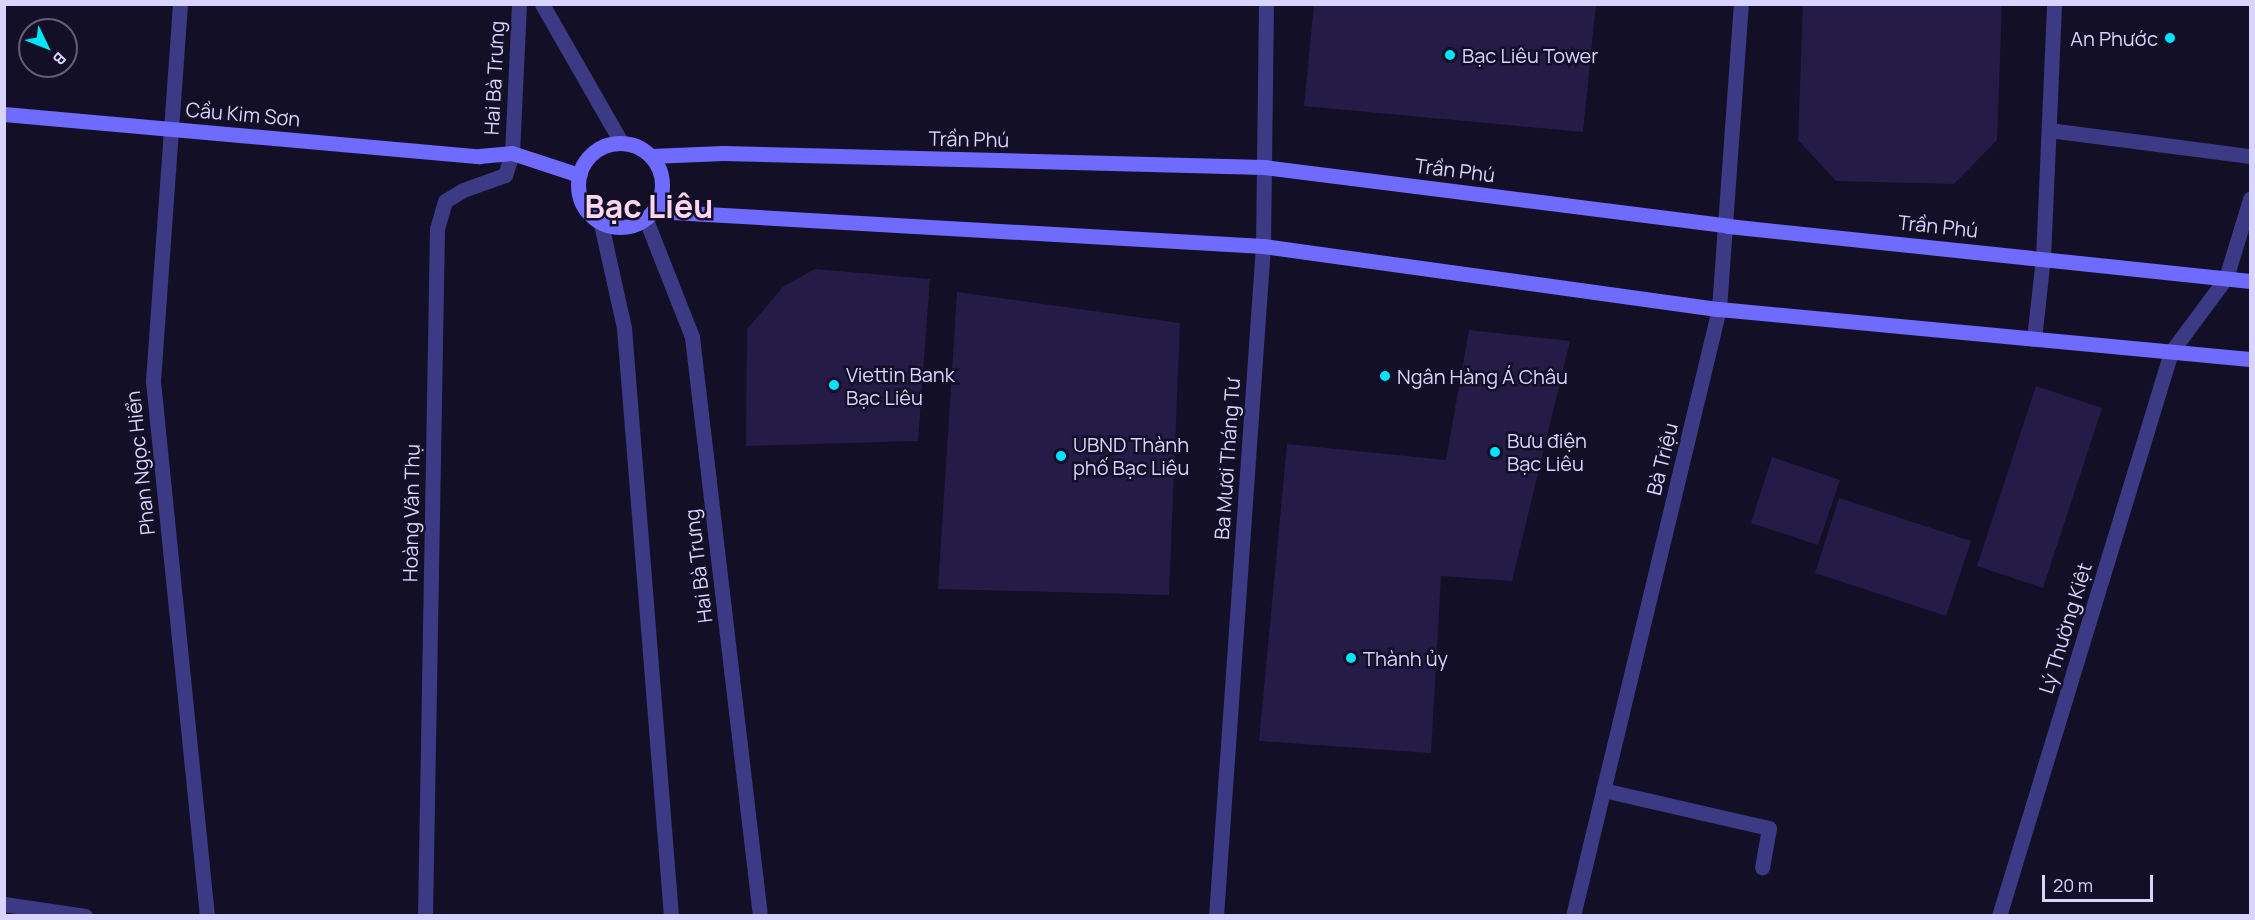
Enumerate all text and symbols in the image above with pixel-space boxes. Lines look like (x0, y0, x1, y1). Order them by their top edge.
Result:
north arrow (18, 18, 78, 78)
street label: Hai Bà Trưng (479, 20, 509, 136)
place label: An Phước (2070, 26, 2158, 50)
marker: An Phước (2163, 31, 2177, 45)
place label: Bạc Liêu Tower (1462, 43, 1598, 67)
text: B (48, 48, 71, 70)
marker: Bạc Liêu Tower (1443, 48, 1457, 62)
street label: Cầu Kim Sơn (185, 97, 301, 131)
street label: Trần Phú (929, 126, 1009, 152)
street label: Trần Phú (1414, 153, 1496, 187)
district label: Bạc Liêu (585, 187, 713, 225)
street label: Trần Phú (1897, 210, 1979, 242)
place label: Viettin Bank Bạc Liêu (846, 362, 955, 409)
place label: Ngân Hàng Á Châu (1397, 364, 1568, 388)
marker: Ngân Hàng Á Châu (1378, 369, 1392, 383)
street label: Ba Mươi Tháng Tư (1209, 377, 1245, 541)
marker: Viettin Bank Bạc Liêu (827, 378, 841, 392)
street label: Phan Ngọc Hiển (120, 390, 160, 536)
street label: Bà Triệu (1641, 420, 1683, 498)
place label: Bưu điện Bạc Liêu (1507, 428, 1587, 475)
place label: UBND Thành phố Bạc Liêu (1073, 432, 1189, 479)
street label: Hoàng Văn Thụ (398, 444, 424, 582)
marker: Bưu điện Bạc Liêu (1488, 445, 1502, 459)
marker: UBND Thành phố Bạc Liêu (1054, 449, 1068, 463)
street label: Hai Bà Trưng (679, 508, 717, 624)
street label: Lý Thường Kiệt (2034, 560, 2096, 696)
place label: Thành ủy (1363, 646, 1448, 670)
marker: Thành ủy (1344, 651, 1358, 665)
scale bar (2045, 863, 2156, 901)
text: 20 m (2053, 873, 2093, 897)

